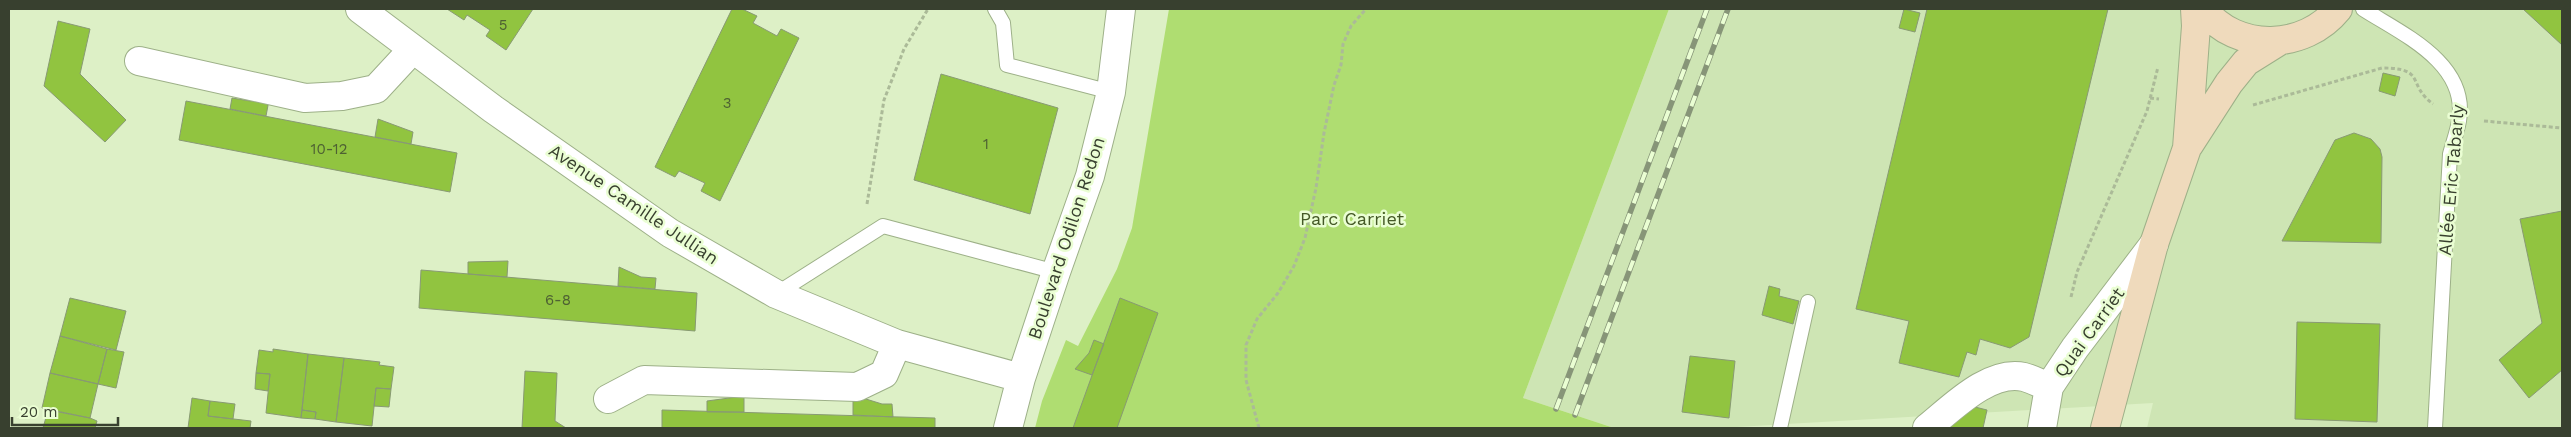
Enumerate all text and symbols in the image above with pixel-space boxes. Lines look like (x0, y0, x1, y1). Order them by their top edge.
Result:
house number: 5 (499, 16, 507, 34)
house number: 3 (723, 94, 731, 112)
street label: Allée Eric Tabarly (2434, 103, 2468, 256)
street label: Boulevard Odilon Redon (1023, 134, 1109, 342)
house number: 1 (983, 135, 989, 153)
street label: Avenue Camille Jullian (545, 139, 723, 269)
house number: 10-12 (311, 140, 347, 158)
park label: Parc Carriet (1300, 208, 1405, 229)
street label: Quai Carriet (2050, 283, 2129, 381)
house number: 6-8 (545, 291, 571, 309)
scale bar (12, 394, 119, 426)
text: 20 m (20, 403, 58, 421)

